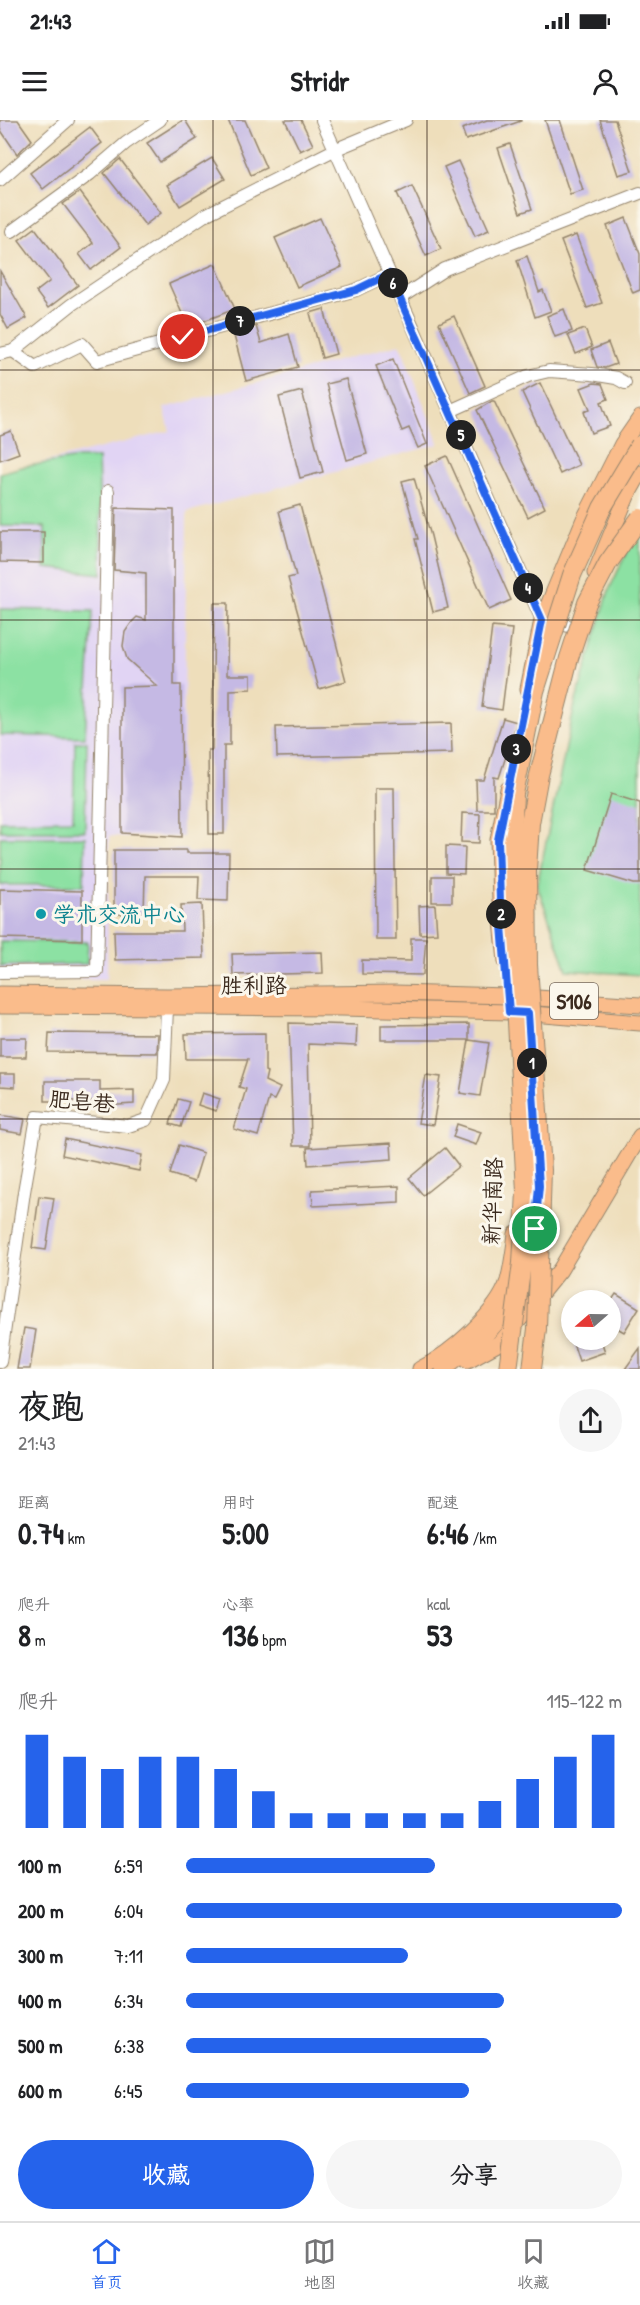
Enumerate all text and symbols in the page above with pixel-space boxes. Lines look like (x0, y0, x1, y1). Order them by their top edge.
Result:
text: 21:43 (30, 6, 72, 36)
text: Stridr (290, 63, 350, 99)
icon: menu (18, 65, 51, 98)
icon: person (589, 65, 622, 98)
pin: 6 (378, 268, 408, 298)
text: 6 (390, 272, 396, 294)
pin: 7 (225, 306, 255, 336)
text: 7 (236, 310, 244, 332)
pin (157, 311, 208, 362)
icon: check (166, 320, 199, 353)
pin: 5 (446, 420, 476, 450)
text: 5 (458, 424, 464, 446)
pin: 4 (513, 573, 543, 603)
text: 4 (525, 577, 531, 599)
pin: 3 (501, 734, 531, 764)
text: 3 (512, 738, 520, 760)
place label: 学术交流中心 (53, 899, 185, 929)
pin: 2 (486, 899, 516, 929)
text: 2 (497, 903, 505, 925)
marker: 学术交流中心 (34, 907, 48, 921)
street label: 胜利路 (221, 970, 287, 1000)
road number: S106 (550, 983, 598, 1019)
pin: 1 (517, 1048, 547, 1078)
text: 1 (529, 1052, 535, 1074)
street label: 肥皂巷 (48, 1083, 116, 1119)
street label: 新华南路 (475, 1156, 509, 1246)
pin (509, 1203, 560, 1254)
icon: arrive (518, 1212, 551, 1245)
north arrow (561, 1290, 621, 1350)
map controls (561, 1290, 621, 1350)
text: 夜跑 (18, 1384, 84, 1428)
button: share (559, 1389, 622, 1452)
text: 21:43 (18, 1429, 56, 1456)
text: 距离 (18, 1491, 50, 1513)
text: 用时 (222, 1491, 254, 1513)
text: 配速 (427, 1491, 459, 1513)
text: 0.74 (18, 1513, 64, 1553)
text: 5:00 (222, 1513, 269, 1553)
text: 6:46 (427, 1513, 469, 1553)
text: km (64, 1527, 85, 1549)
text: /km (469, 1527, 497, 1549)
text: 爬升 (18, 1593, 50, 1615)
text: 心率 (222, 1593, 254, 1615)
text: kcal (427, 1593, 450, 1615)
text: 8 (18, 1615, 31, 1655)
text: 136 (222, 1615, 259, 1655)
text: 53 (427, 1615, 453, 1655)
text: m (31, 1629, 46, 1651)
text: bpm (259, 1629, 287, 1651)
text: 爬升 (18, 1687, 58, 1714)
text: 115–122 m (546, 1687, 622, 1714)
text: 100 m (18, 1852, 61, 1879)
text: 6:59 (114, 1852, 142, 1879)
text: 200 m (18, 1897, 63, 1924)
text: 6:04 (114, 1897, 143, 1924)
text: 300 m (18, 1942, 63, 1969)
text: 7:11 (114, 1942, 143, 1969)
text: 400 m (18, 1987, 62, 2014)
text: 6:34 (114, 1987, 143, 2014)
text: 500 m (18, 2032, 63, 2059)
text: 6:38 (114, 2032, 144, 2059)
text: 600 m (18, 2077, 62, 2104)
text: 6:45 (114, 2077, 143, 2104)
button: 收藏 (18, 2140, 314, 2209)
button: 分享 (326, 2140, 622, 2209)
tab: 首页 (90, 2235, 123, 2293)
tab: 地图 (303, 2235, 336, 2293)
tab: 收藏 (517, 2235, 550, 2293)

